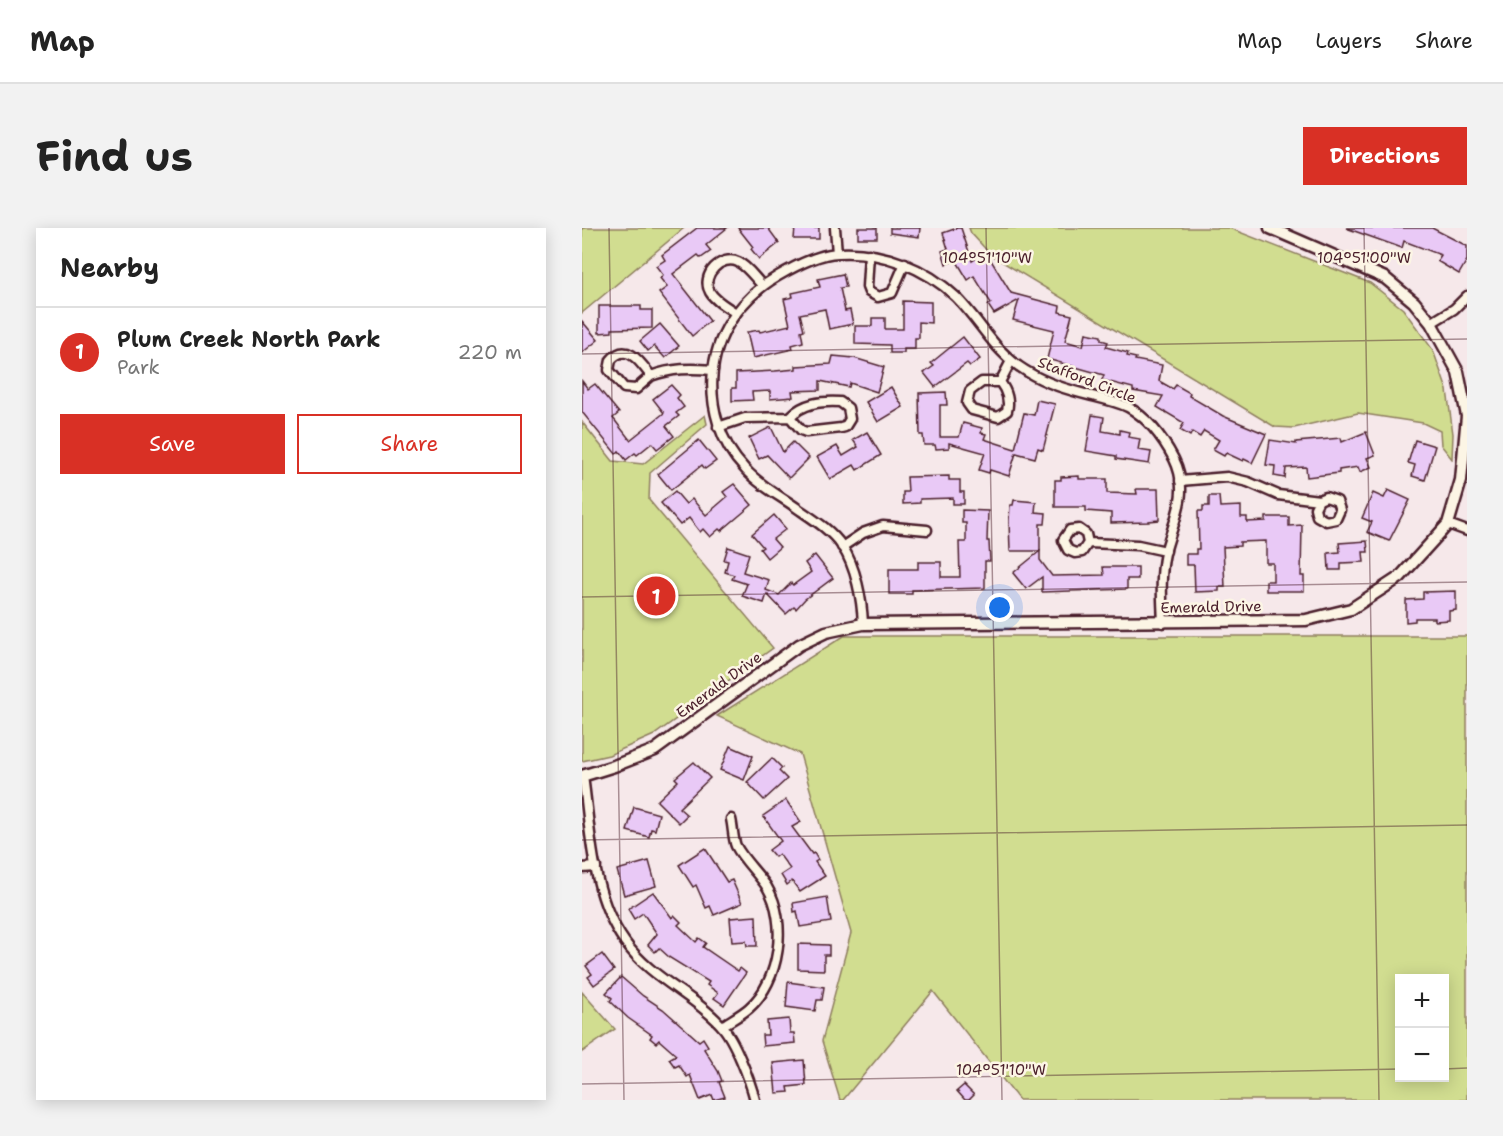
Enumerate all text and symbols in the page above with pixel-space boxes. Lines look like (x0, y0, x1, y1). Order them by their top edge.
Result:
text: Map (30, 22, 95, 60)
text: Map (1237, 27, 1282, 55)
text: Layers (1315, 27, 1382, 55)
text: Share (1415, 27, 1473, 55)
button: Directions (1303, 127, 1467, 185)
text: Find us (36, 128, 193, 184)
text: 104°51'10"W (942, 248, 1032, 268)
text: 104°51'00"W (1317, 248, 1411, 268)
text: Nearby (60, 250, 159, 285)
text: Plum Creek North Park (117, 325, 381, 354)
text: 1 (75, 339, 84, 365)
text: 220 m (458, 339, 522, 365)
street label: Stafford Circle (1035, 352, 1139, 408)
text: Park (117, 354, 160, 380)
button: Save (60, 414, 285, 474)
button: Share (297, 414, 522, 474)
pin: 1 (636, 574, 676, 619)
your location (985, 593, 1014, 622)
street label: Emerald Drive (1160, 596, 1262, 618)
street label: Emerald Drive (672, 647, 766, 723)
map controls (1395, 974, 1449, 1082)
button: + (1395, 974, 1449, 1028)
button: − (1395, 1028, 1449, 1082)
text: 104°51'10"W (956, 1060, 1046, 1080)

